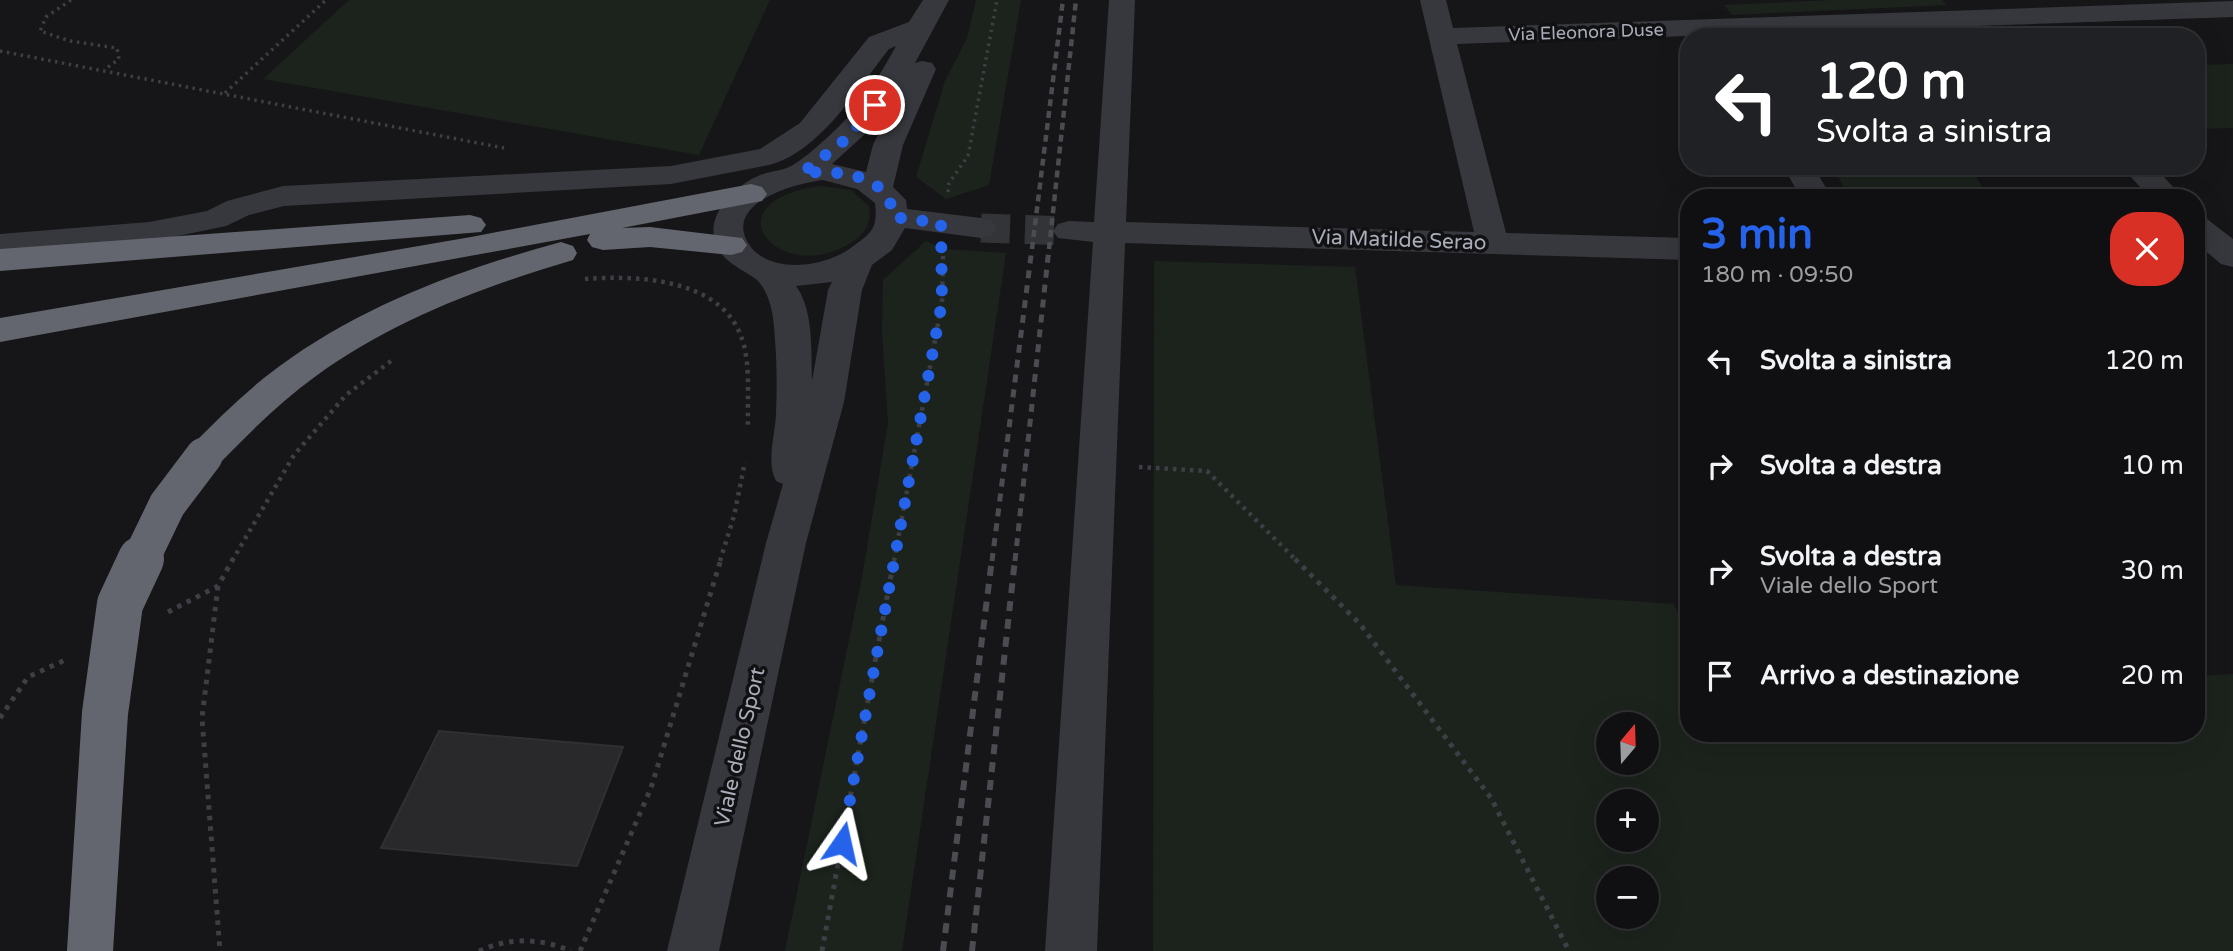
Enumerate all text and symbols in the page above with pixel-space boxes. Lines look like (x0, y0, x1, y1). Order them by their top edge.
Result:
street label: Via Eleonora Duse (1508, 18, 1664, 46)
text: 120 m (1816, 53, 1966, 112)
icon: left (1701, 56, 1792, 147)
pin (845, 75, 905, 135)
icon: arrive (856, 86, 894, 124)
text: Svolta a sinistra (1816, 113, 2052, 151)
text: 3 min (1701, 209, 1813, 260)
button: close (2110, 212, 2184, 286)
street label: Via Matilde Serao (1311, 224, 1487, 256)
text: 180 m · 09:50 (1701, 261, 1853, 289)
icon: left (1701, 342, 1739, 380)
text: Svolta a sinistra (1760, 345, 1952, 376)
text: 120 m (2104, 345, 2184, 376)
icon: right (1701, 447, 1739, 485)
text: Svolta a destra (1760, 450, 1942, 481)
text: 10 m (2121, 450, 2184, 481)
text: Svolta a destra (1760, 541, 1942, 572)
icon: right (1701, 552, 1739, 590)
text: 30 m (2121, 555, 2184, 586)
text: Viale dello Sport (1760, 572, 1938, 600)
icon: arrive (1701, 657, 1739, 695)
text: Arrivo a destinazione (1760, 660, 2019, 691)
text: 20 m (2121, 660, 2184, 691)
street label: Viale dello Sport (710, 665, 770, 829)
north arrow (1596, 712, 1659, 775)
map controls (1596, 712, 1659, 929)
button: + (1596, 789, 1659, 852)
position arrow (805, 806, 879, 880)
button: − (1596, 866, 1659, 929)

